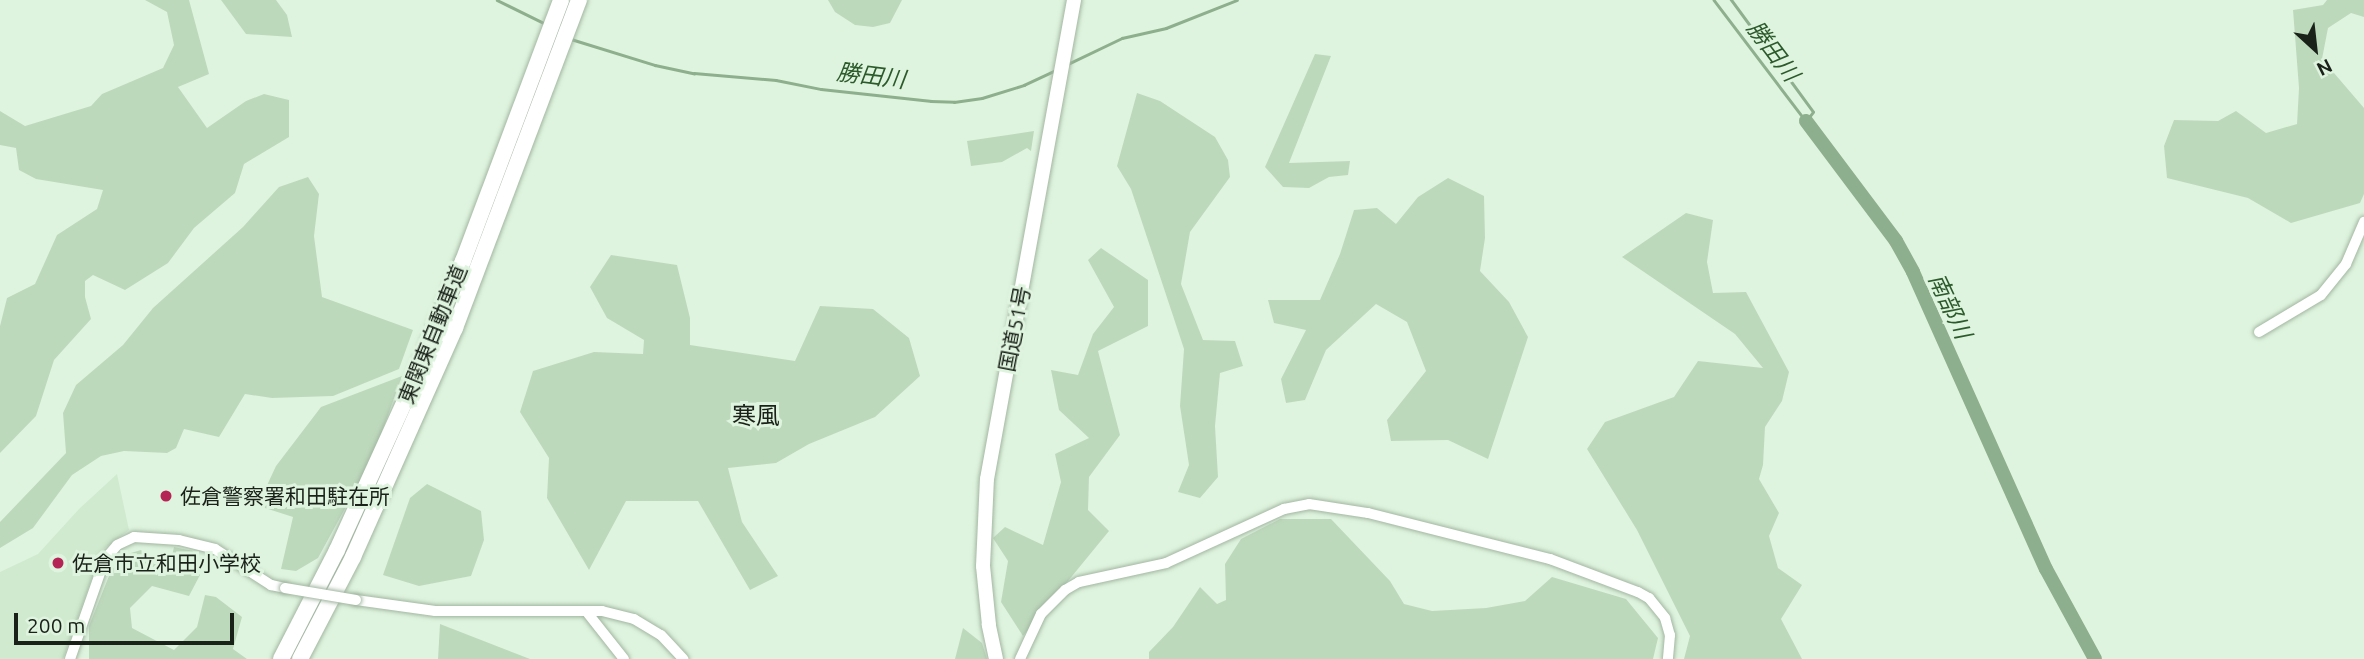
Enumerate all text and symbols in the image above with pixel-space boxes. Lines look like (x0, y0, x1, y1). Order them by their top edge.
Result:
north arrow (2280, 14, 2350, 84)
water label: 勝田川 (1741, 15, 1805, 87)
text: N (2313, 55, 2336, 81)
water label: 勝田川 (835, 58, 907, 94)
street label: 東関東自動車道 (393, 261, 471, 407)
water label: 南部川 (1923, 269, 1977, 343)
street label: 国道51号 (993, 284, 1035, 374)
district label: 寒風 (732, 402, 780, 430)
place label: 佐倉警察署和田駐在所 (180, 483, 390, 509)
marker: 佐倉警察署和田駐在所 (158, 488, 174, 504)
place label: 佐倉市立和田小学校 (72, 550, 261, 576)
marker: 佐倉市立和田小学校 (50, 555, 66, 571)
scale bar (18, 600, 238, 644)
text: 200 m (27, 613, 85, 637)

